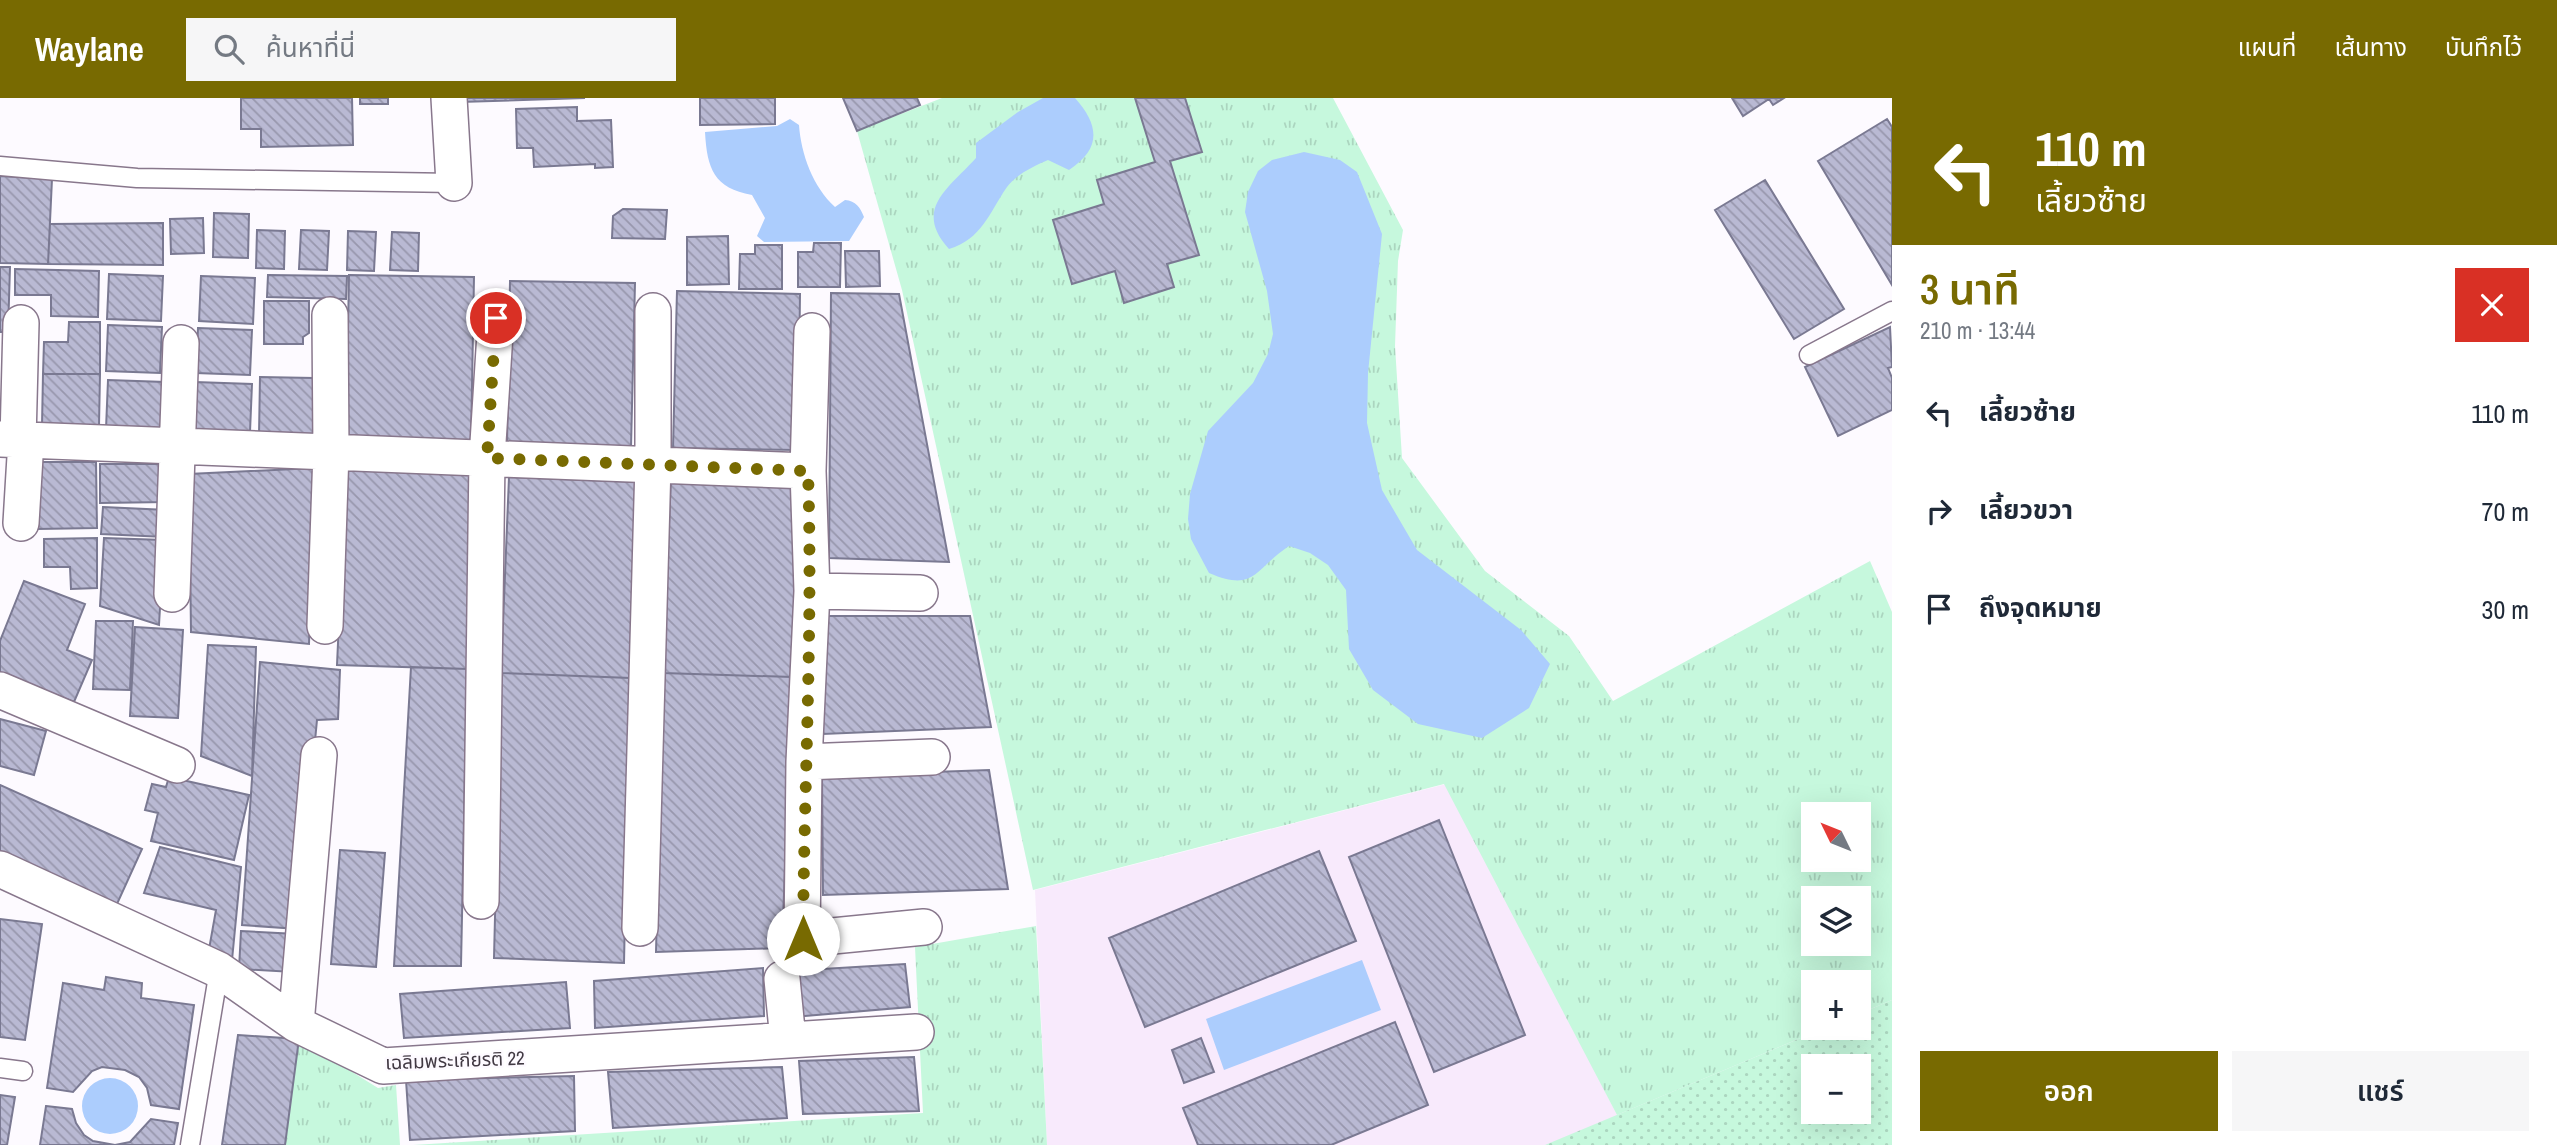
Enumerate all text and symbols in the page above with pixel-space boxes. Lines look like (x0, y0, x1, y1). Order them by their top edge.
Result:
search box (186, 18, 676, 81)
text: Waylane (35, 27, 144, 71)
icon: search (210, 30, 248, 68)
text: ค้นหาที่นี่ (266, 30, 355, 65)
text: แผนที่ (2238, 31, 2296, 63)
text: เส้นทาง (2334, 31, 2407, 63)
text: บันทึกไว้ (2445, 31, 2522, 63)
text: 110 m (2035, 115, 2147, 181)
icon: left (1920, 126, 2011, 217)
text: เลี้ยวซ้าย (2035, 179, 2147, 222)
text: 3 นาที (1920, 261, 2020, 317)
button: close (2455, 268, 2529, 342)
pin (466, 288, 526, 348)
icon: arrive (477, 299, 515, 337)
text: 210 m · 13:44 (1920, 315, 2035, 346)
icon: left (1920, 394, 1958, 432)
text: เลี้ยวซ้าย (1979, 394, 2076, 429)
text: 110 m (2471, 396, 2529, 431)
icon: right (1920, 492, 1958, 530)
text: เลี้ยวขวา (1979, 492, 2073, 527)
text: 70 m (2482, 494, 2529, 529)
icon: arrive (1920, 590, 1958, 628)
text: ถึงจุดหมาย (1979, 590, 2102, 625)
text: 30 m (2482, 592, 2529, 627)
north arrow (1801, 802, 1871, 872)
map controls (1801, 802, 1871, 1124)
button: layers (1801, 886, 1871, 956)
position arrow (766, 902, 840, 976)
button: + (1801, 970, 1871, 1040)
street label: เฉลิมพระเกียรติ 22 (385, 1045, 525, 1075)
button: ออก (1920, 1051, 2218, 1131)
button: แชร์ (2232, 1051, 2529, 1131)
button: − (1801, 1054, 1871, 1124)

